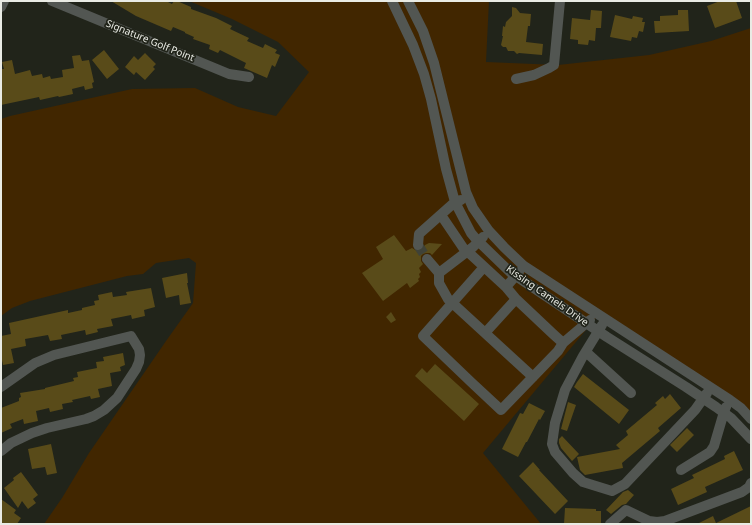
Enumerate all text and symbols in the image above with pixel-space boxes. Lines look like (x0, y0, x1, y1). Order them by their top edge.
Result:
street label: Signature Golf Point (104, 18, 196, 64)
street label: Kissing Camels Drive (504, 263, 590, 329)

